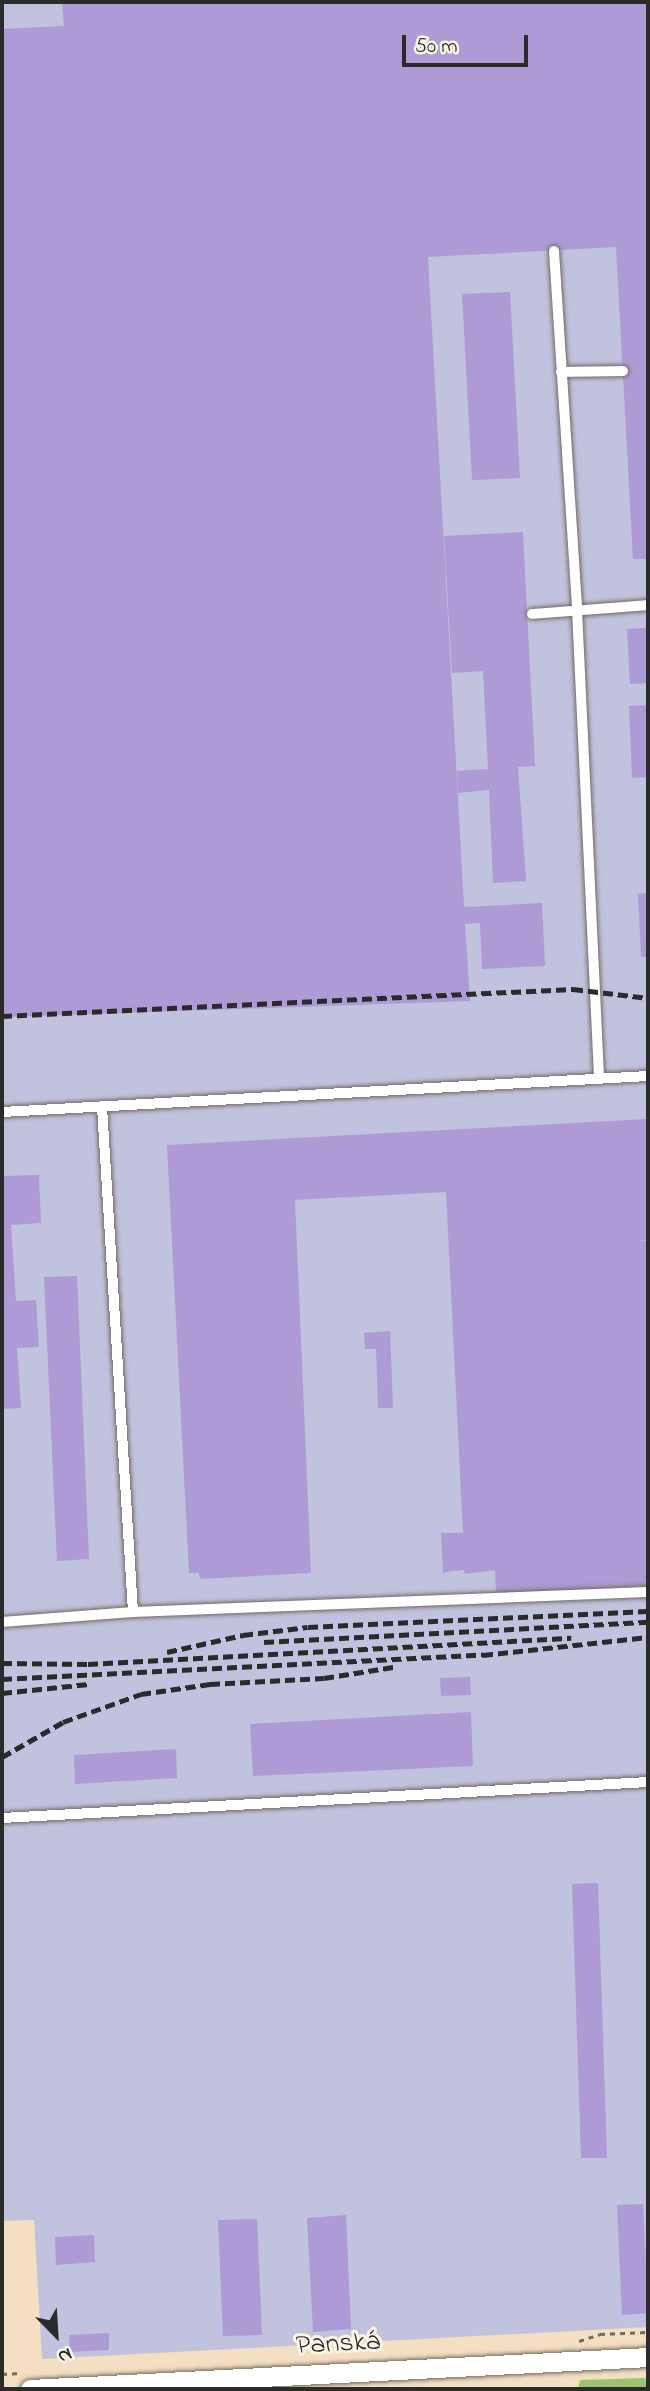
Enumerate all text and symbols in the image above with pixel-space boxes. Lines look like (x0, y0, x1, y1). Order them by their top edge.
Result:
scale bar (405, 21, 531, 65)
text: 50 m (415, 32, 458, 62)
north arrow (21, 2300, 91, 2370)
street label: Panská (295, 2326, 381, 2364)
text: N (53, 2340, 76, 2370)

